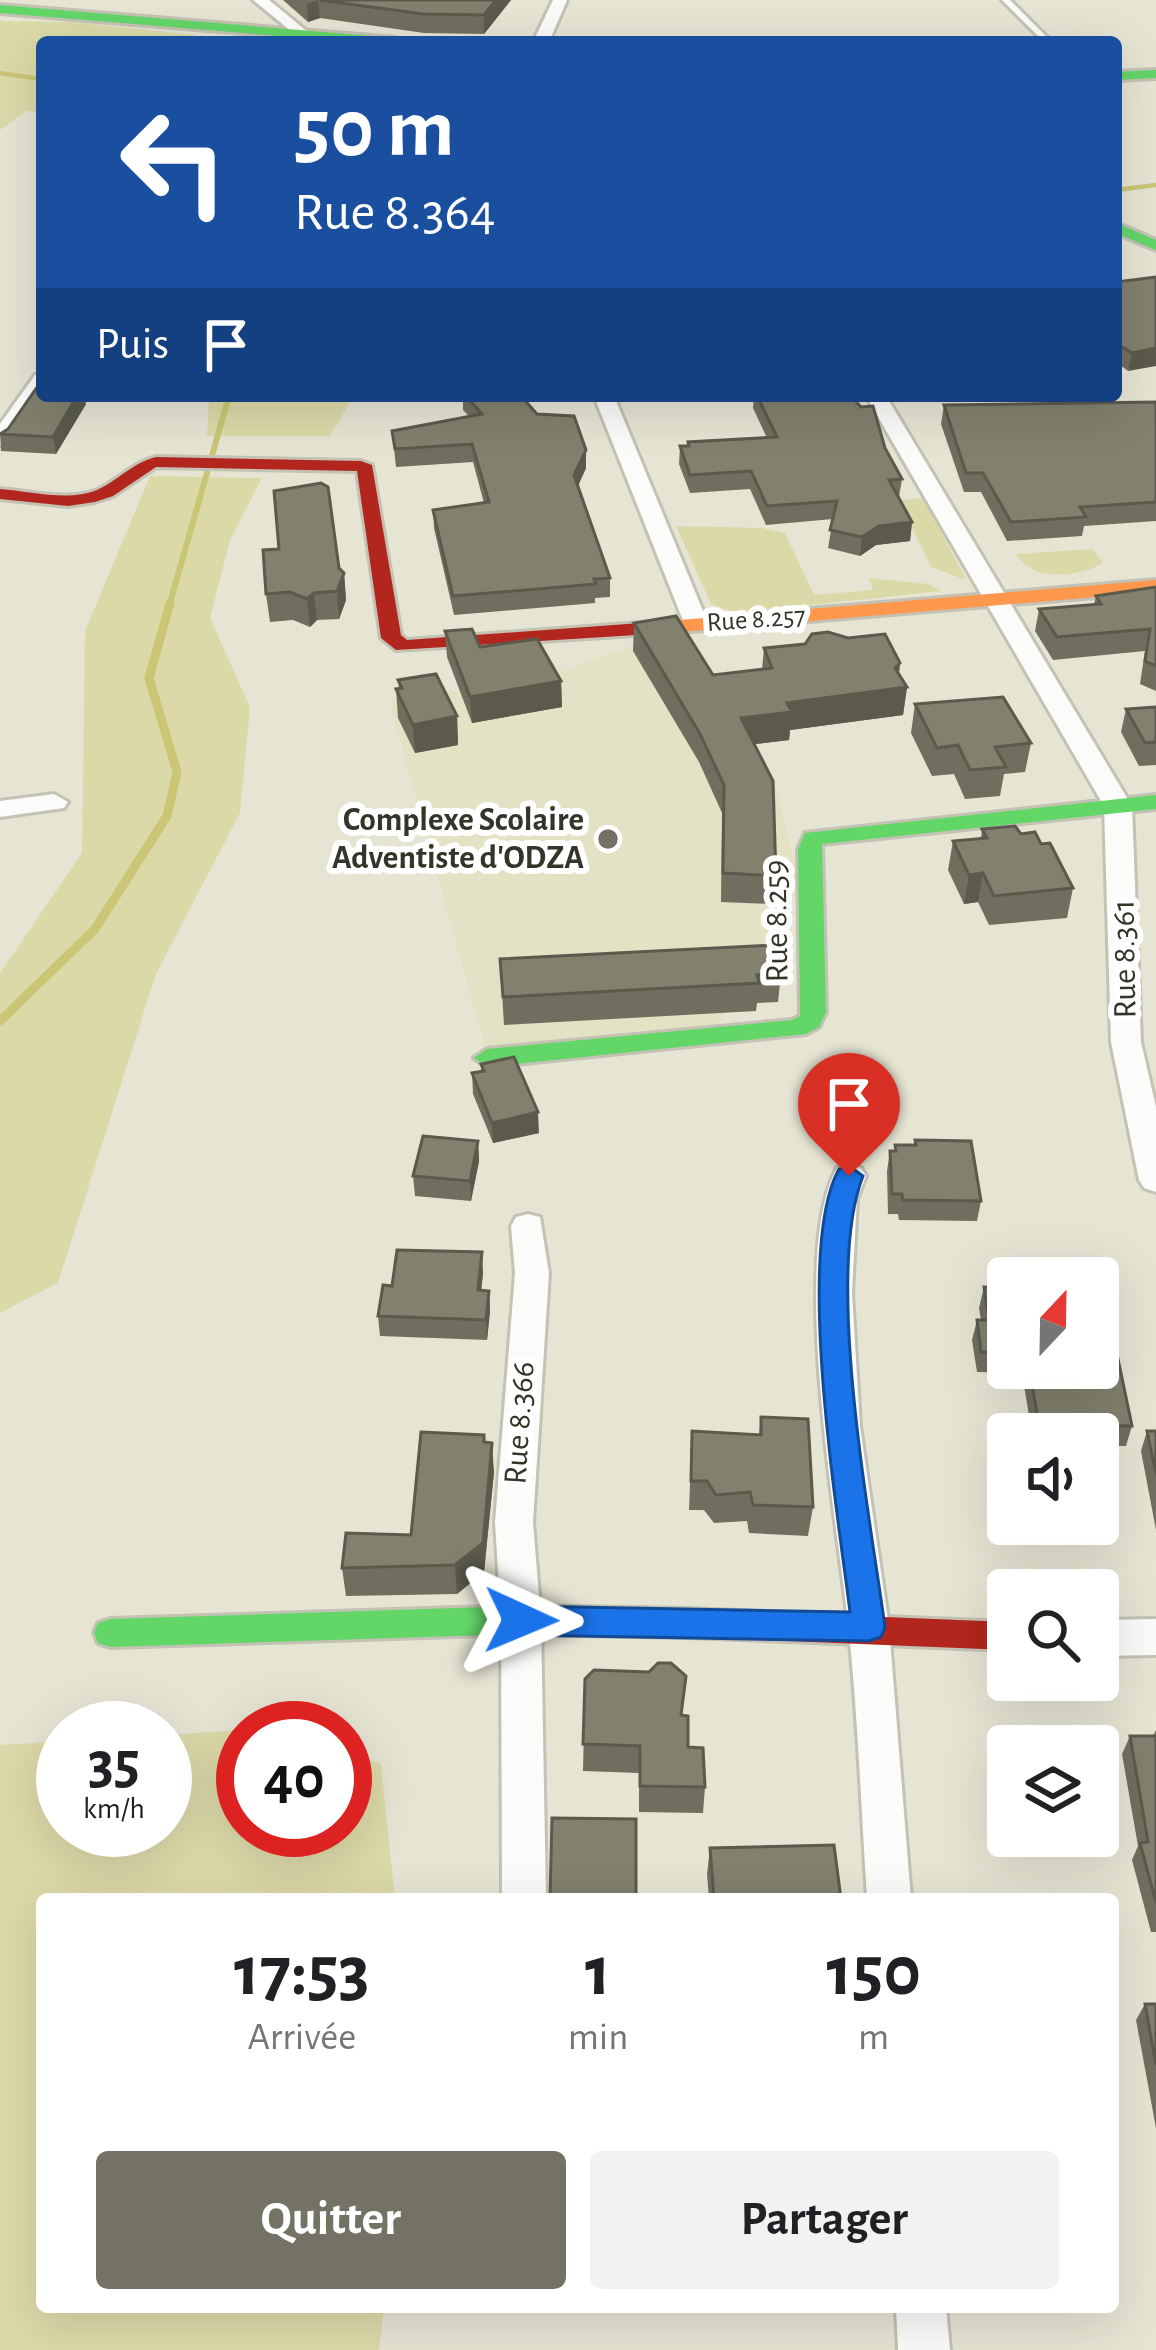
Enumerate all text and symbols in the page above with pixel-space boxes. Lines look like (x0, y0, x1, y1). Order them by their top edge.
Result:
icon: left (96, 84, 252, 240)
text: 50 m (294, 88, 455, 172)
text: Rue 8.364 (294, 186, 496, 240)
icon: arrive (193, 312, 259, 378)
text: Puis (96, 322, 169, 367)
street label: Rue 8.257 (706, 602, 806, 636)
place label: Complexe Scolaire Adventiste d'ODZA (332, 804, 584, 875)
marker: Complexe Scolaire Adventiste d'ODZA (595, 826, 621, 852)
street label: Rue 8.259 (759, 859, 795, 983)
street label: Rue 8.361 (1107, 899, 1143, 1019)
pin (798, 1053, 900, 1176)
icon: arrive (816, 1071, 882, 1137)
north arrow (987, 1257, 1119, 1389)
map controls (987, 1257, 1119, 1857)
street label: Rue 8.366 (499, 1361, 541, 1485)
button: sound (987, 1413, 1119, 1545)
position arrow (458, 1557, 584, 1683)
button: search (987, 1569, 1119, 1701)
speed limit sign: 40 (216, 1701, 372, 1857)
button: layers (987, 1725, 1119, 1857)
text: 35 (88, 1734, 140, 1794)
text: km/h (83, 1794, 145, 1824)
text: 17:53 (234, 1936, 370, 2008)
text: 1 (585, 1936, 611, 2008)
text: 150 (826, 1936, 921, 2008)
text: Arrivée (248, 2018, 356, 2057)
text: min (568, 2018, 628, 2057)
text: m (858, 2018, 889, 2057)
button: Quitter (96, 2151, 566, 2289)
button: Partager (590, 2151, 1059, 2289)

